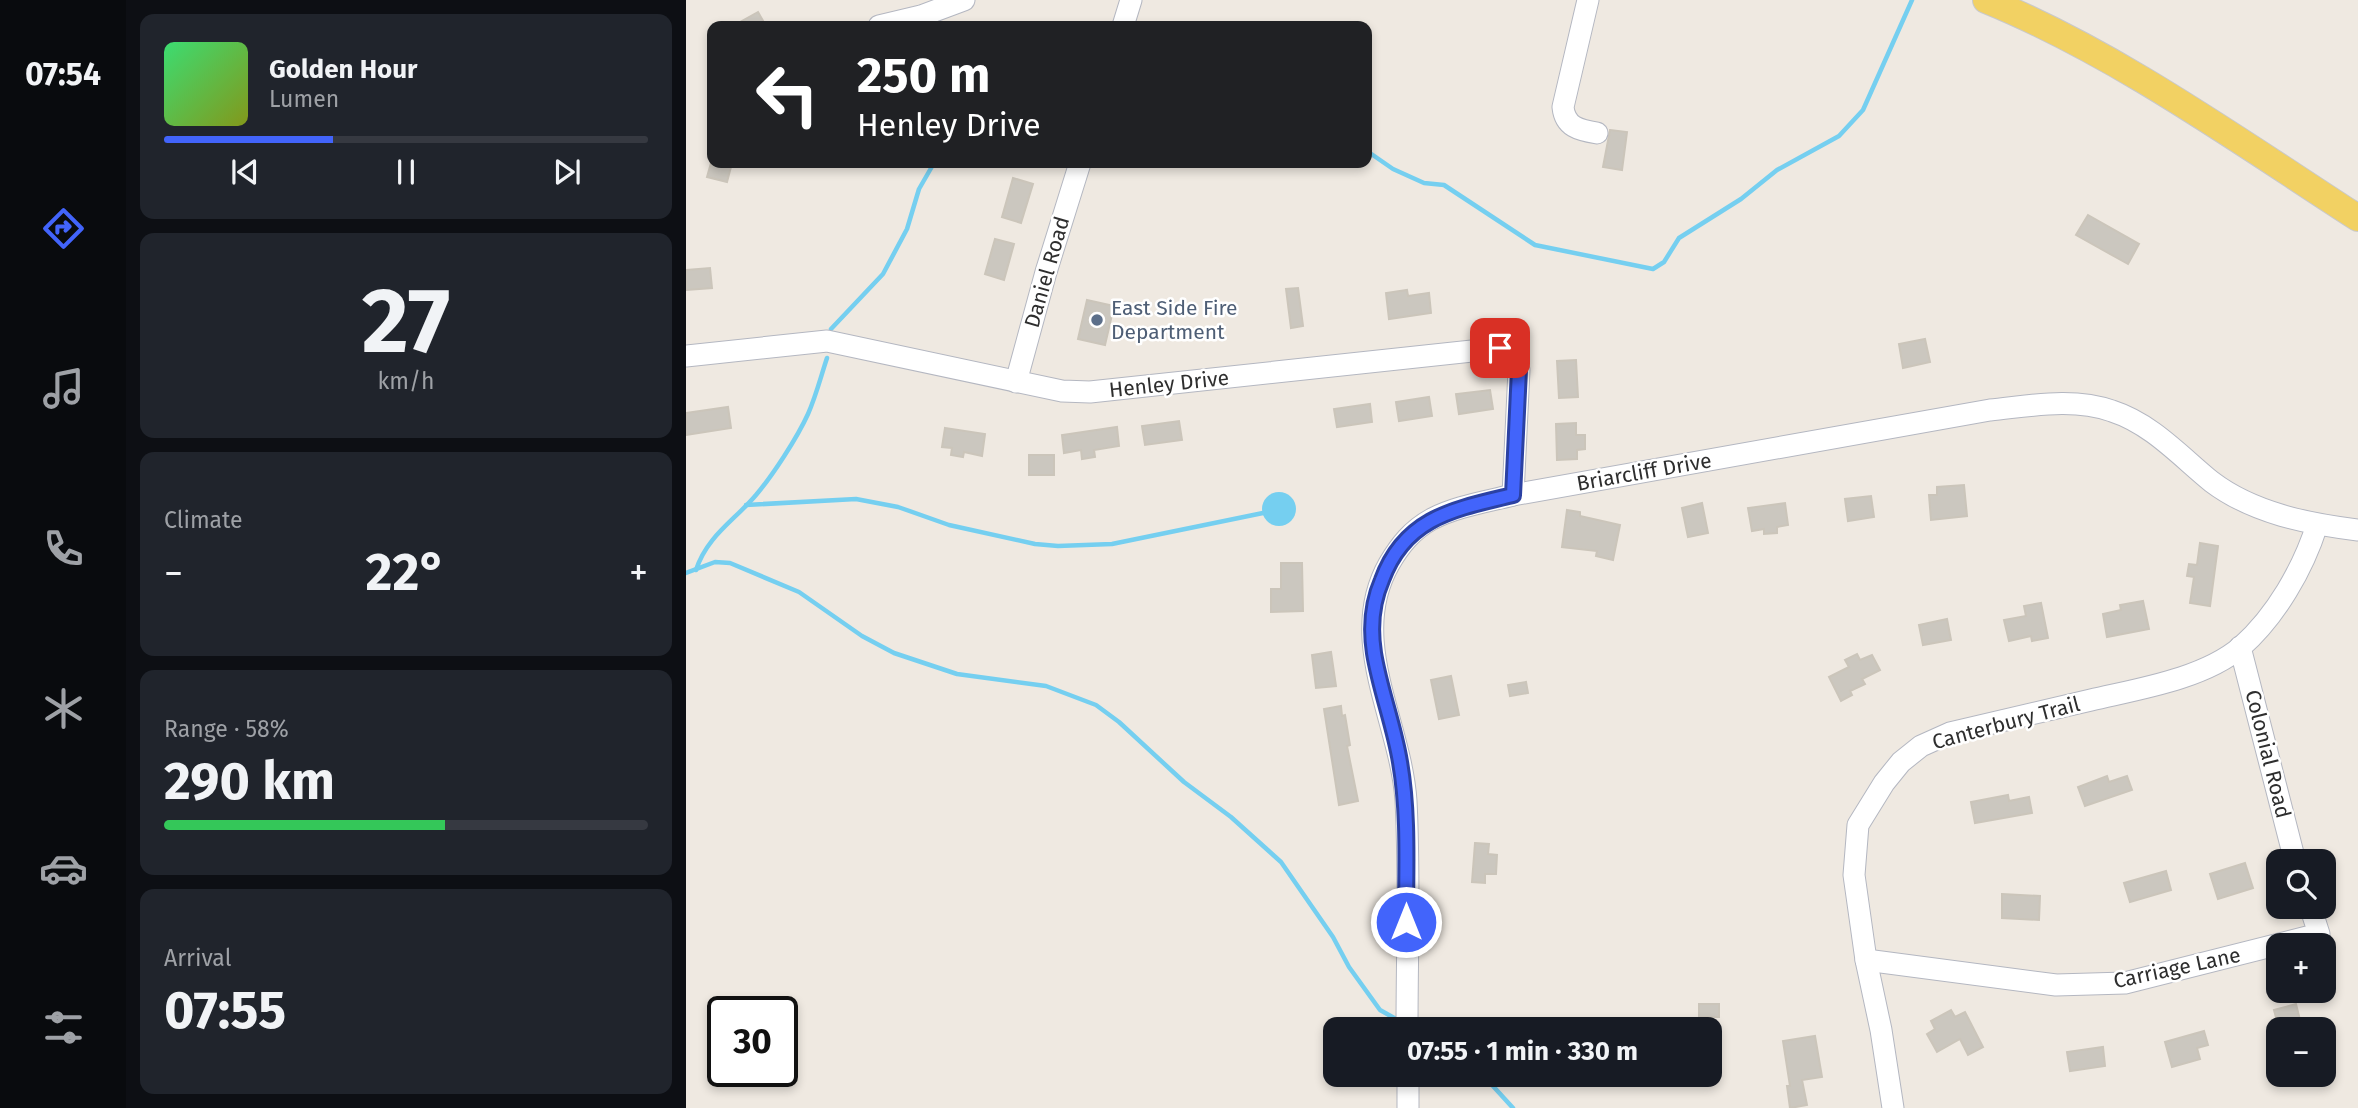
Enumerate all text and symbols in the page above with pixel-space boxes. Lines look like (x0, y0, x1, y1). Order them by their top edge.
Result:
text: 250 m (857, 46, 990, 105)
icon: left (742, 49, 833, 140)
text: Golden Hour (269, 54, 417, 85)
text: 07:54 (25, 55, 101, 93)
text: Lumen (269, 85, 339, 113)
text: Henley Drive (857, 106, 1041, 144)
icon: previous (226, 153, 264, 191)
icon: pause (387, 153, 425, 191)
icon: next (548, 153, 586, 191)
icon: directions (39, 204, 88, 253)
street label: Daniel Road (1019, 213, 1075, 331)
text: 27 (362, 267, 450, 376)
place label: East Side Fire Department (1111, 295, 1238, 345)
marker: East Side Fire Department (1089, 312, 1105, 328)
pin (1470, 318, 1530, 378)
icon: arrive (1481, 329, 1519, 367)
icon: music (39, 364, 88, 413)
street label: Henley Drive (1108, 365, 1230, 403)
text: km/h (378, 367, 434, 395)
street label: Briarcliff Drive (1574, 447, 1714, 497)
text: Climate (164, 506, 243, 534)
icon: phone (39, 524, 88, 573)
text: 22° (366, 541, 446, 604)
text: − (164, 550, 183, 596)
text: + (629, 550, 648, 596)
icon: climate (39, 684, 88, 733)
street label: Colonial Road (2239, 687, 2297, 821)
street label: Canterbury Trail (1929, 691, 2083, 755)
text: Range · 58% (164, 715, 289, 743)
text: 290 km (164, 750, 335, 813)
icon: car (39, 844, 88, 893)
map controls (2266, 849, 2336, 1087)
button: search (2266, 849, 2336, 919)
position arrow (1369, 885, 1443, 959)
button: + (2266, 933, 2336, 1003)
street label: Carriage Lane (2111, 942, 2243, 994)
text: Arrival (164, 944, 231, 972)
text: 07:55 (164, 979, 286, 1042)
speed limit sign: 30 (707, 996, 798, 1087)
icon: filters (39, 1003, 88, 1052)
button: − (2266, 1017, 2336, 1087)
text: 07:55 · 1 min · 330 m (1407, 1036, 1638, 1067)

